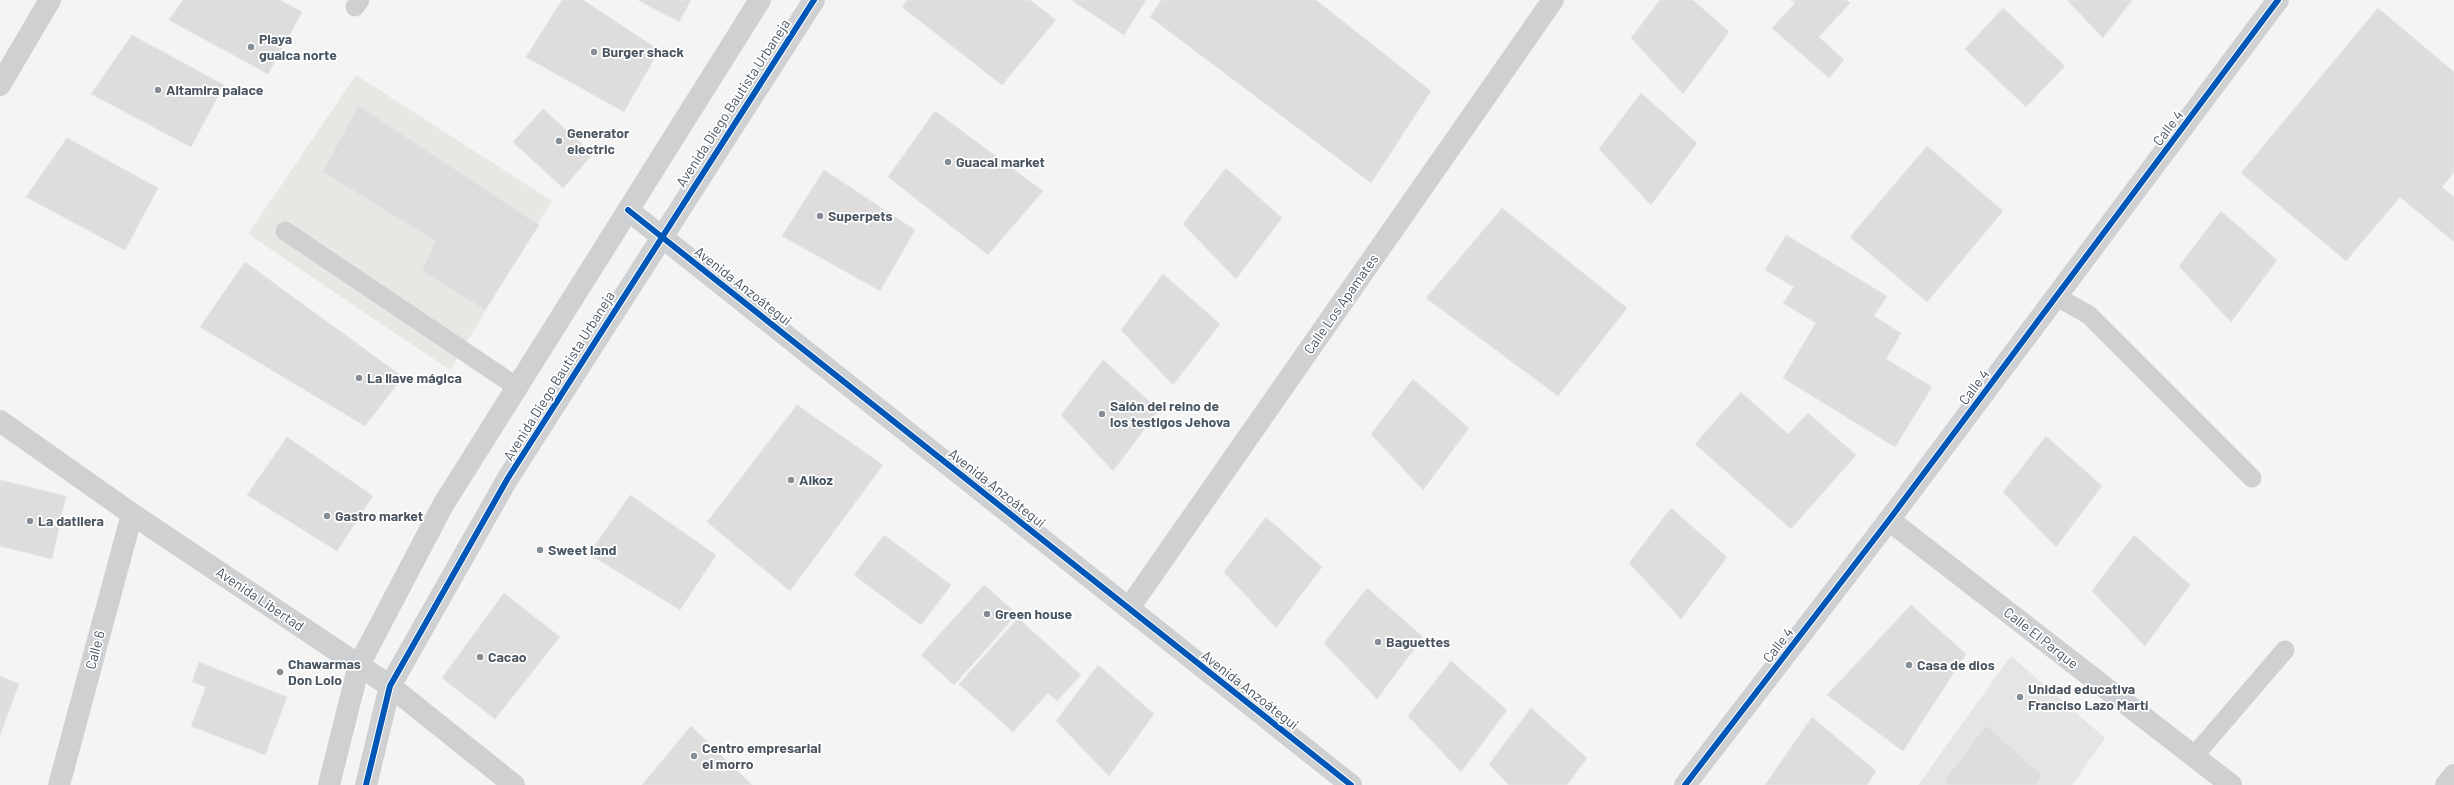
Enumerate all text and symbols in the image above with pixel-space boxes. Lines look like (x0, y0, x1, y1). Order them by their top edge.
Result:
street label: Avenida Diego Bautista Urbaneja (672, 16, 793, 190)
place label: Playa guaica norte (259, 30, 337, 63)
marker: Playa guaica norte (246, 42, 256, 52)
place label: Burger shack (602, 43, 684, 60)
marker: Burger shack (589, 47, 599, 57)
place label: Altamira palace (166, 81, 264, 98)
marker: Altamira palace (153, 85, 163, 95)
street label: Calle 4 (2149, 107, 2186, 149)
place label: Generator electric (567, 124, 630, 157)
marker: Generator electric (554, 136, 564, 146)
place label: Guacal market (956, 153, 1045, 170)
marker: Guacal market (943, 157, 953, 167)
place label: Superpets (828, 207, 893, 224)
marker: Superpets (815, 211, 825, 221)
street label: Avenida Anzoátegui (691, 242, 795, 329)
street label: Calle Los Apamates (1300, 250, 1382, 357)
street label: Avenida Diego Bautista Urbaneja (499, 288, 618, 464)
street label: Calle 4 (1955, 366, 1992, 408)
place label: La llave mágica (367, 369, 462, 386)
marker: La llave mágica (354, 373, 364, 383)
place label: Salón del reino de los testigos Jehova (1110, 397, 1230, 430)
marker: Salón del reino de los testigos Jehova (1097, 409, 1107, 419)
street label: Avenida Anzoátegui (945, 444, 1049, 531)
place label: Aikoz (799, 471, 834, 488)
marker: Aikoz (786, 475, 796, 485)
place label: Gastro market (335, 507, 423, 524)
marker: Gastro market (322, 511, 332, 521)
place label: La datilera (38, 512, 104, 529)
marker: La datilera (25, 516, 35, 526)
place label: Sweet land (548, 541, 616, 558)
marker: Sweet land (535, 545, 545, 555)
street label: Avenida Libertad (213, 563, 307, 634)
street label: Calle El Parque (2001, 603, 2082, 672)
place label: Green house (995, 605, 1073, 622)
marker: Green house (982, 609, 992, 619)
street label: Calle 4 (1759, 624, 1797, 666)
street label: Calle 6 (81, 629, 108, 671)
place label: Baguettes (1386, 633, 1450, 650)
marker: Baguettes (1373, 637, 1383, 647)
street label: Avenida Anzoátegui (1198, 646, 1302, 733)
place label: Cacao (488, 648, 527, 665)
marker: Cacao (475, 652, 485, 662)
place label: Chawarmas Don Lolo (288, 655, 361, 688)
place label: Casa de dios (1917, 656, 1995, 673)
marker: Casa de dios (1904, 660, 1914, 670)
marker: Chawarmas Don Lolo (275, 667, 285, 677)
place label: Unidad educativa Franciso Lazo Martí (2028, 680, 2149, 713)
marker: Unidad educativa Franciso Lazo Martí (2015, 692, 2025, 702)
place label: Centro empresarial el morro (702, 739, 821, 772)
marker: Centro empresarial el morro (689, 751, 699, 761)

